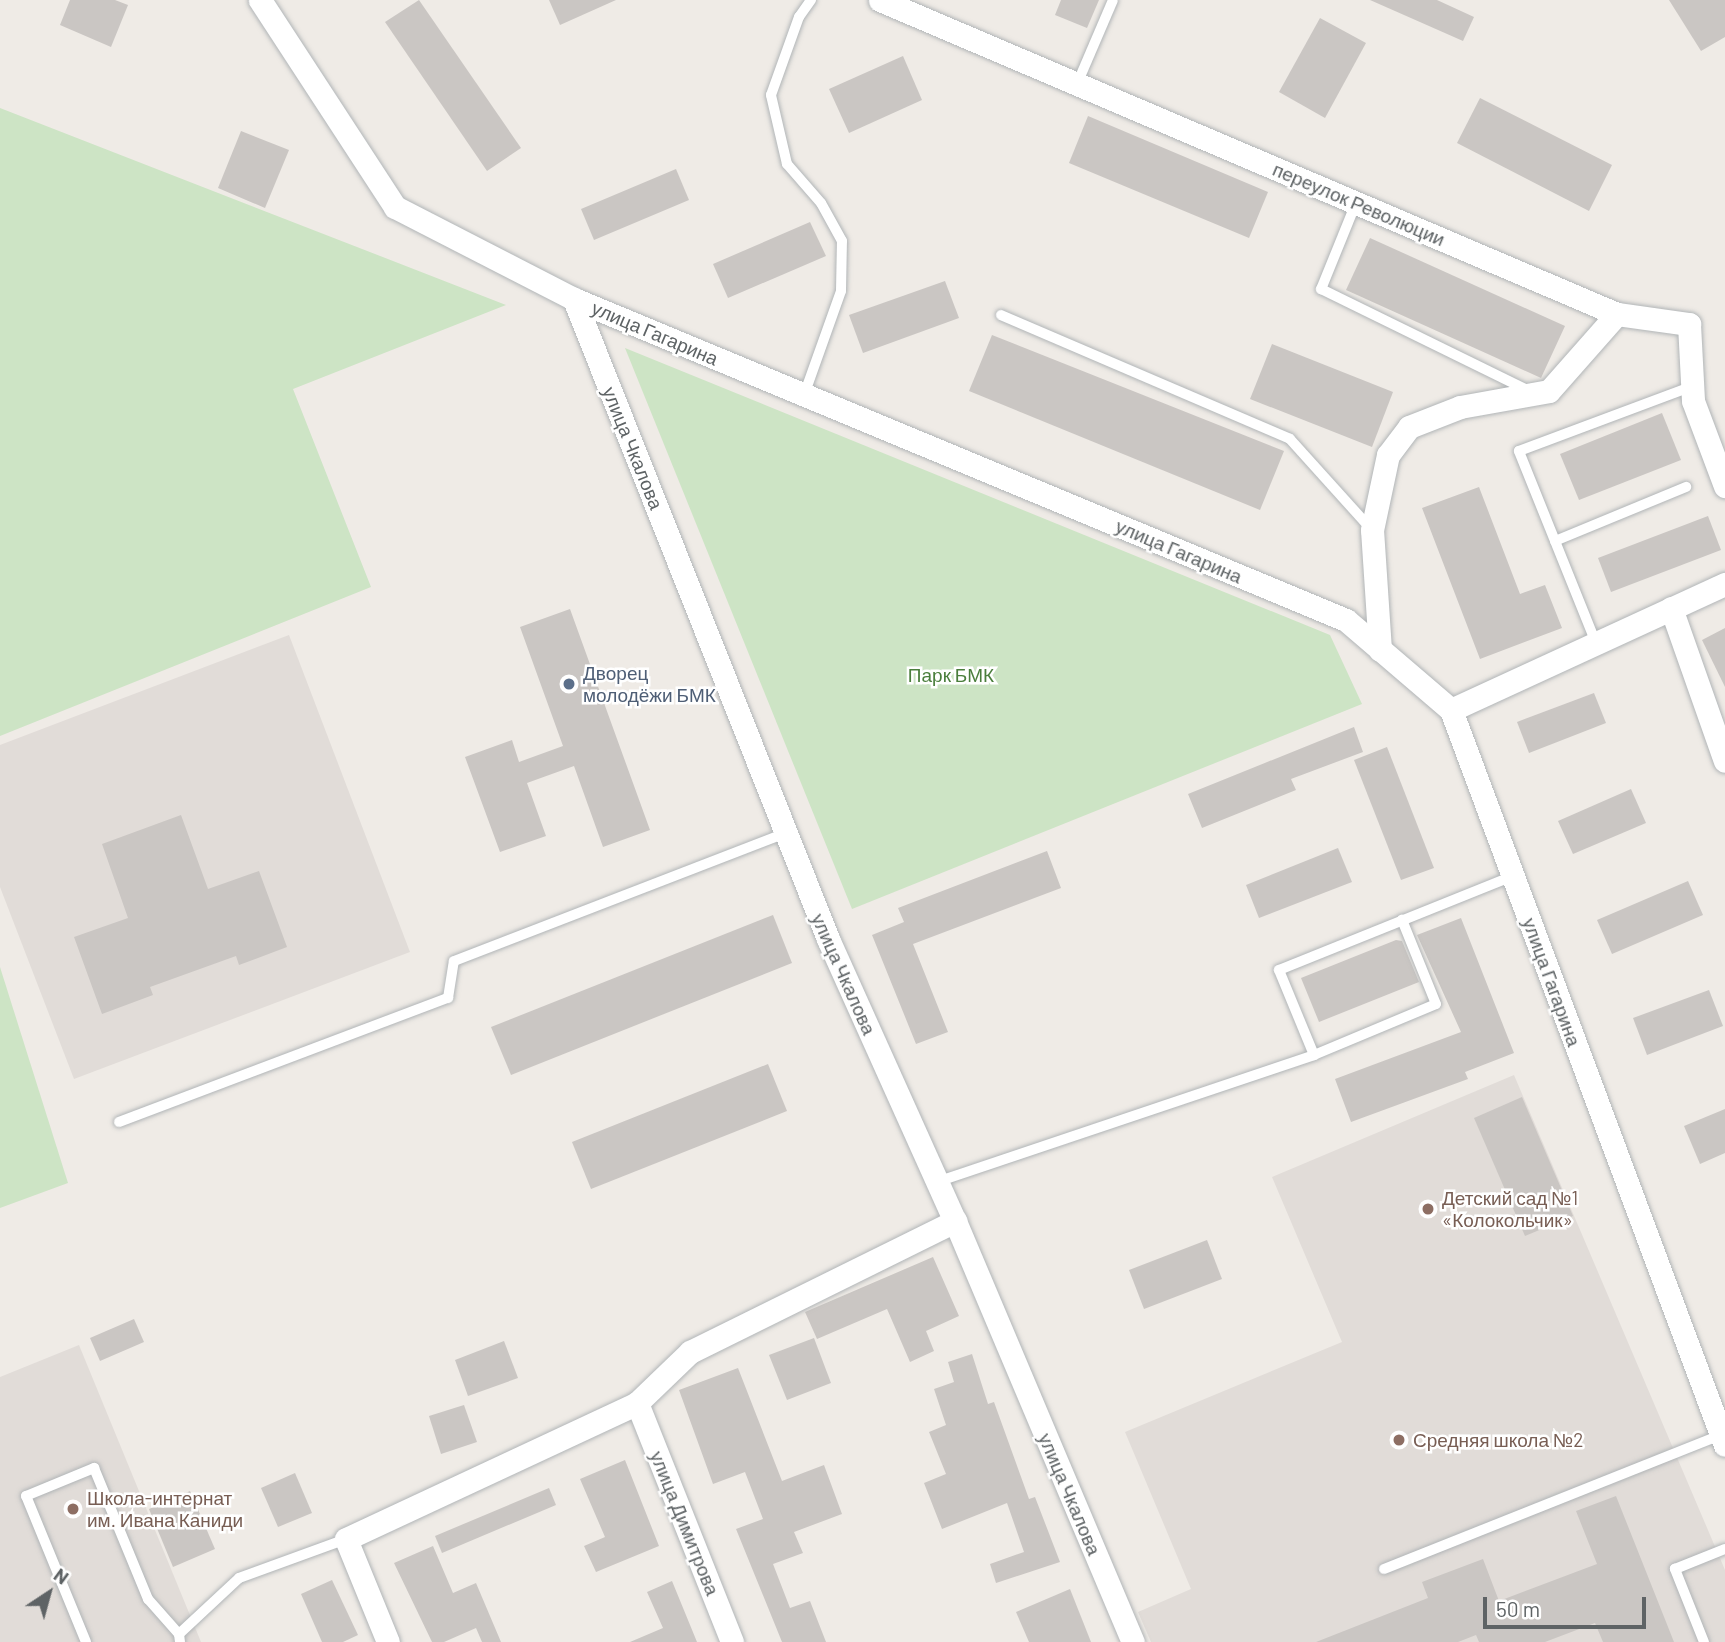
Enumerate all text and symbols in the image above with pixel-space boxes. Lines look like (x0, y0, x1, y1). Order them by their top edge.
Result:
street label: переулок Революции (1270, 157, 1448, 251)
street label: улица Гагарина (588, 296, 722, 370)
street label: улица Чкалова (598, 383, 668, 513)
street label: улица Гагарина (1112, 514, 1246, 588)
place label: Дворец молодёжи БМК (583, 662, 716, 706)
park label: Парк БМК (908, 664, 994, 686)
marker: Дворец молодёжи БМК (561, 676, 577, 692)
street label: улица Чкалова (807, 910, 881, 1038)
street label: улица Гагарина (1518, 915, 1586, 1049)
place label: Детский сад №1 «Колокольчик» (1442, 1187, 1578, 1231)
marker: Детский сад №1 «Колокольчик» (1420, 1201, 1436, 1217)
place label: Средняя школа №2 (1413, 1429, 1583, 1451)
street label: улица Чкалова (1034, 1430, 1106, 1558)
marker: Средняя школа №2 (1391, 1432, 1407, 1448)
street label: улица Димитрова (646, 1448, 724, 1598)
place label: Школа-интернат им. Ивана Каниди (87, 1487, 243, 1531)
marker: Школа-интернат им. Ивана Каниди (65, 1501, 81, 1517)
north arrow (14, 1558, 84, 1628)
text: N (50, 1563, 74, 1589)
scale bar (1487, 1582, 1650, 1626)
text: 50 m (1496, 1596, 1540, 1621)

